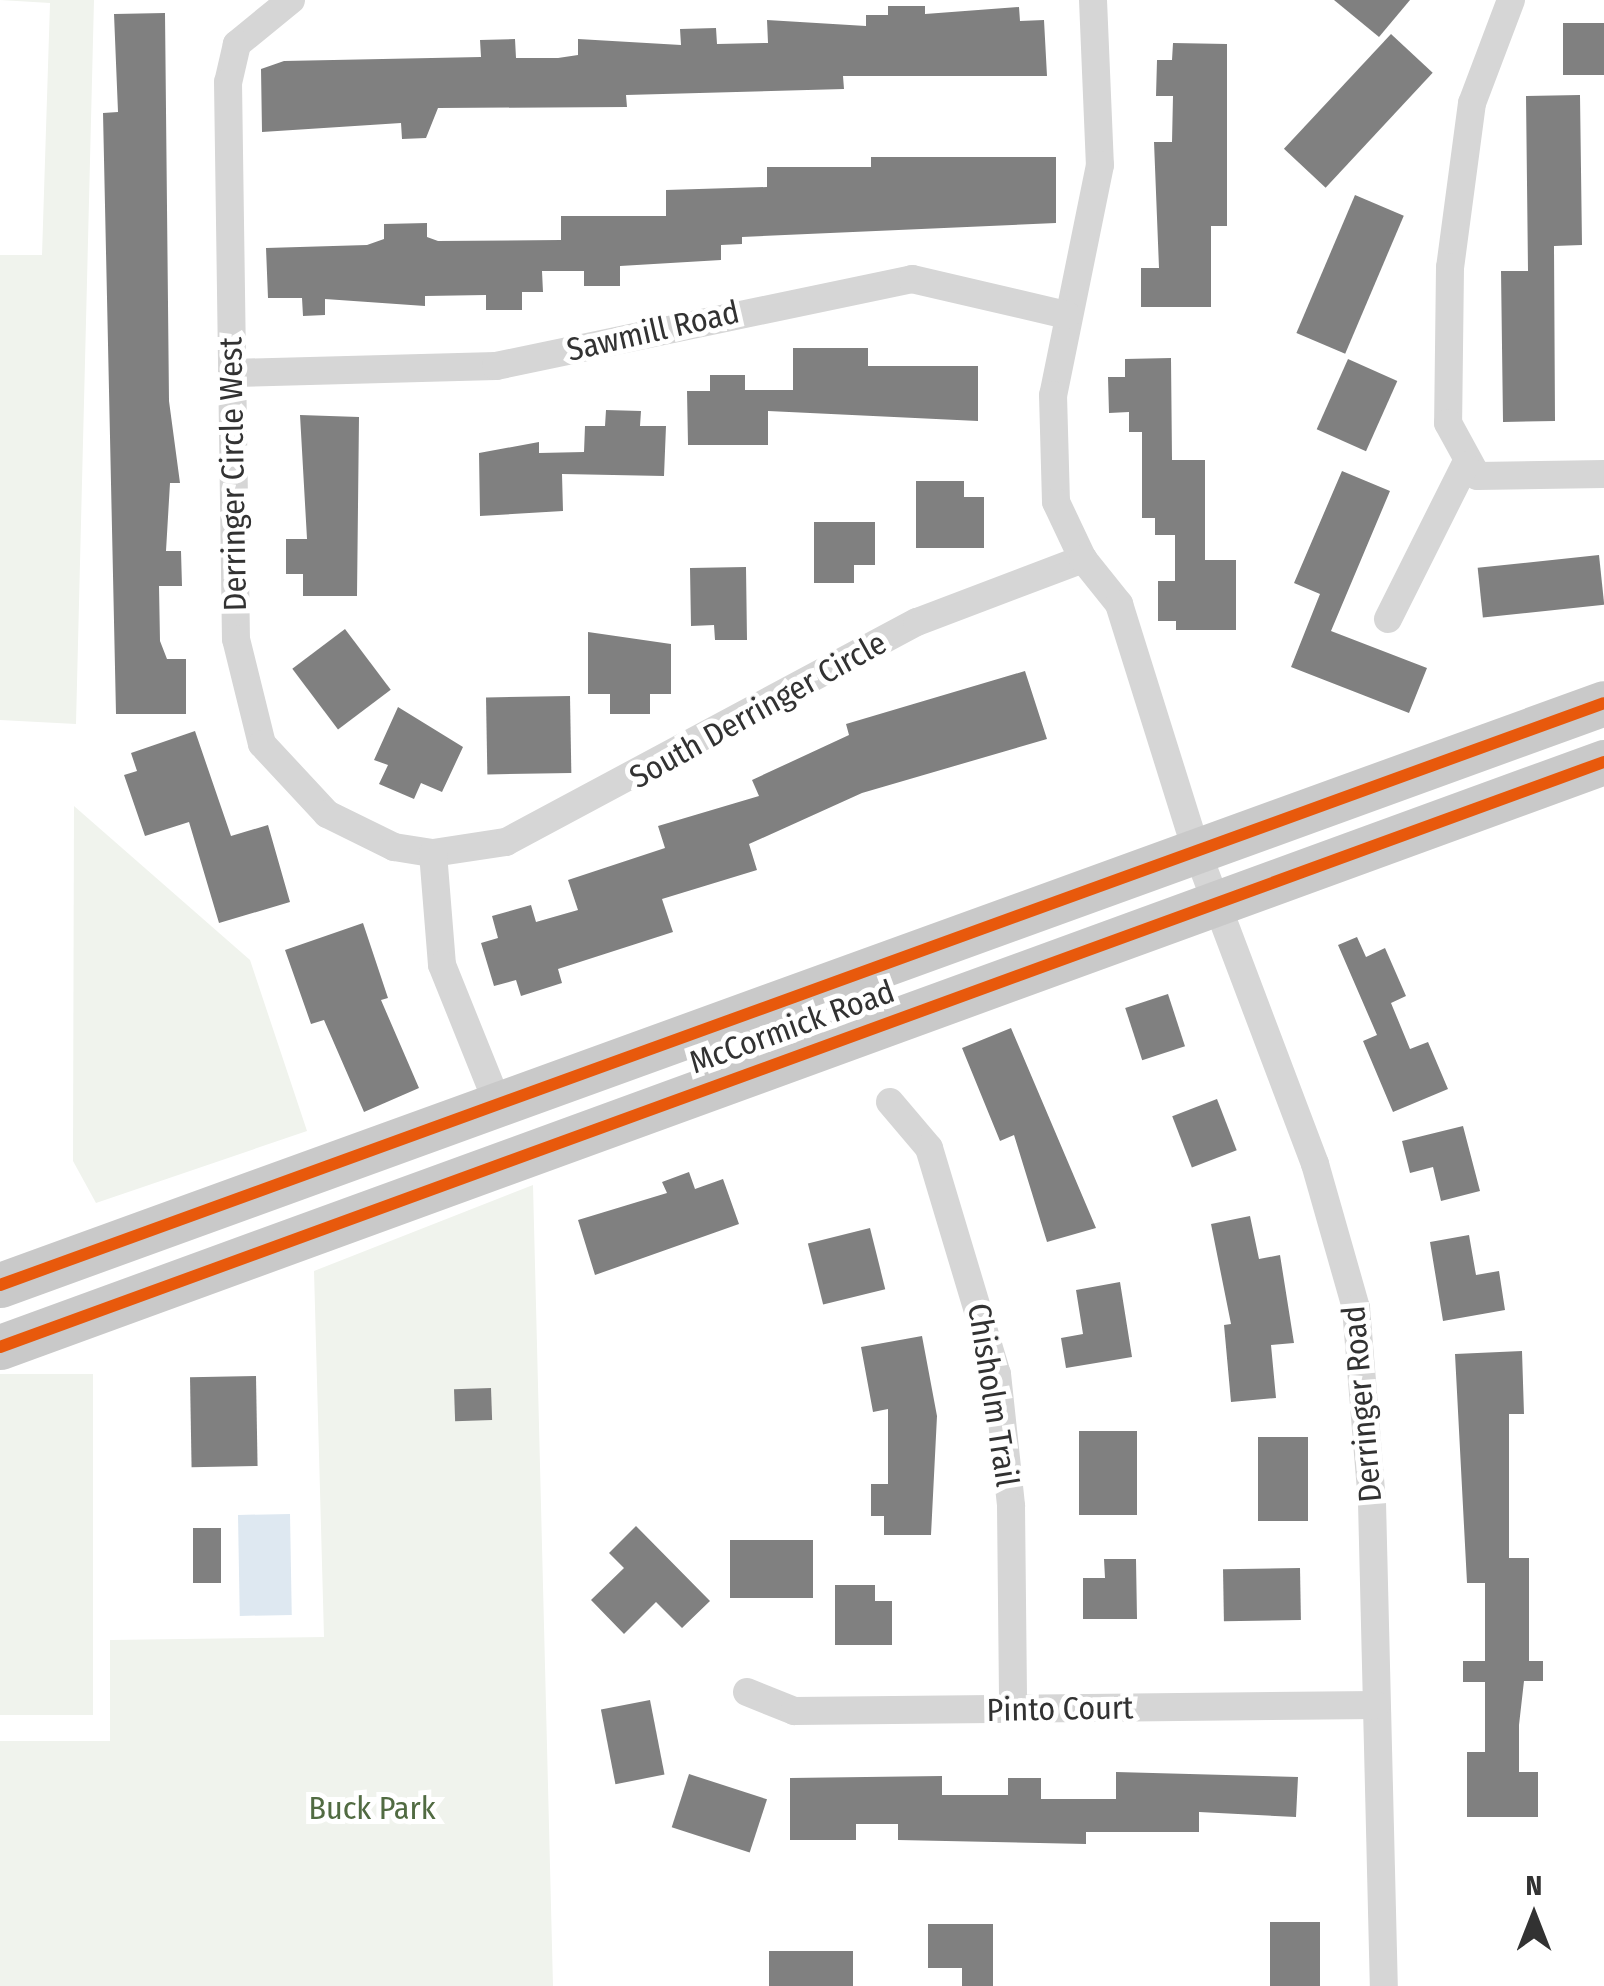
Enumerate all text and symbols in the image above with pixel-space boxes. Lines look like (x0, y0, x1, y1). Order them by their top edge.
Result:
street label: Sawmill Road (563, 293, 743, 369)
street label: Derringer Circle West (211, 337, 255, 611)
street label: South Derringer Circle (623, 624, 893, 796)
street label: McCormick Road (684, 972, 900, 1082)
street label: Chisholm Trail (960, 1301, 1026, 1489)
street label: Derringer Road (1334, 1304, 1390, 1504)
street label: Pinto Court (986, 1689, 1134, 1729)
park label: Buck Park (308, 1789, 436, 1827)
north arrow (1484, 1866, 1584, 1966)
text: N (1526, 1869, 1542, 1902)

